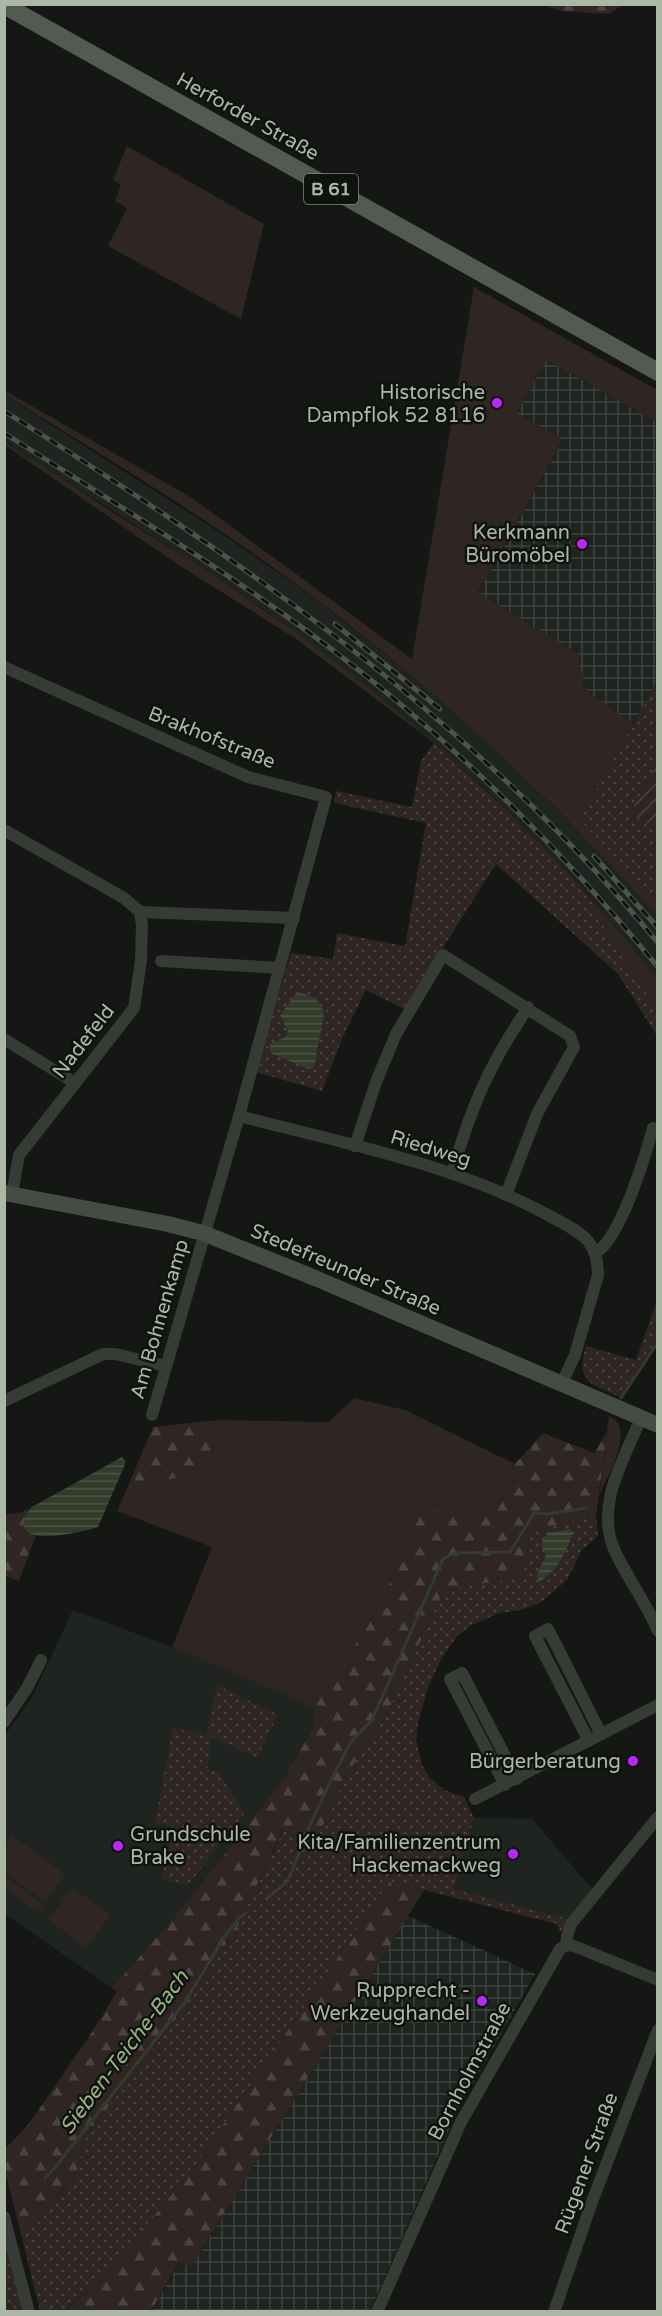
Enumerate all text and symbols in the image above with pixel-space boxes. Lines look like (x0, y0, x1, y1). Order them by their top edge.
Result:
street label: Herforder Straße (172, 68, 323, 166)
road number: B 61 (304, 174, 358, 204)
place label: Historische Dampflok 52 8116 (307, 381, 485, 428)
marker: Historische Dampflok 52 8116 (490, 396, 504, 410)
place label: Kerkmann Büromöbel (465, 521, 570, 568)
marker: Kerkmann Büromöbel (575, 537, 589, 551)
street label: Brakhofstraße (145, 702, 279, 774)
street label: Nadefeld (47, 1000, 120, 1083)
street label: Riedweg (388, 1125, 474, 1173)
street label: Stedefreunder Straße (247, 1219, 444, 1321)
street label: Am Bohnenkamp (126, 1237, 194, 1402)
place label: Bürgerberatung (469, 1750, 621, 1774)
marker: Bürgerberatung (626, 1754, 640, 1768)
place label: Grundschule Brake (130, 1823, 251, 1870)
place label: Kita/Familienzentrum Hackemackweg (297, 1831, 501, 1878)
marker: Grundschule Brake (111, 1839, 125, 1853)
marker: Kita/Familienzentrum Hackemackweg (506, 1847, 520, 1861)
water label: Sieben-Teiche-Bach (55, 1965, 195, 2139)
place label: Rupprecht - Werkzeughandel (310, 1979, 470, 2026)
marker: Rupprecht - Werkzeughandel (475, 1994, 489, 2008)
street label: Bornholmstraße (423, 1998, 516, 2145)
street label: Rügener Straße (550, 2089, 624, 2237)

